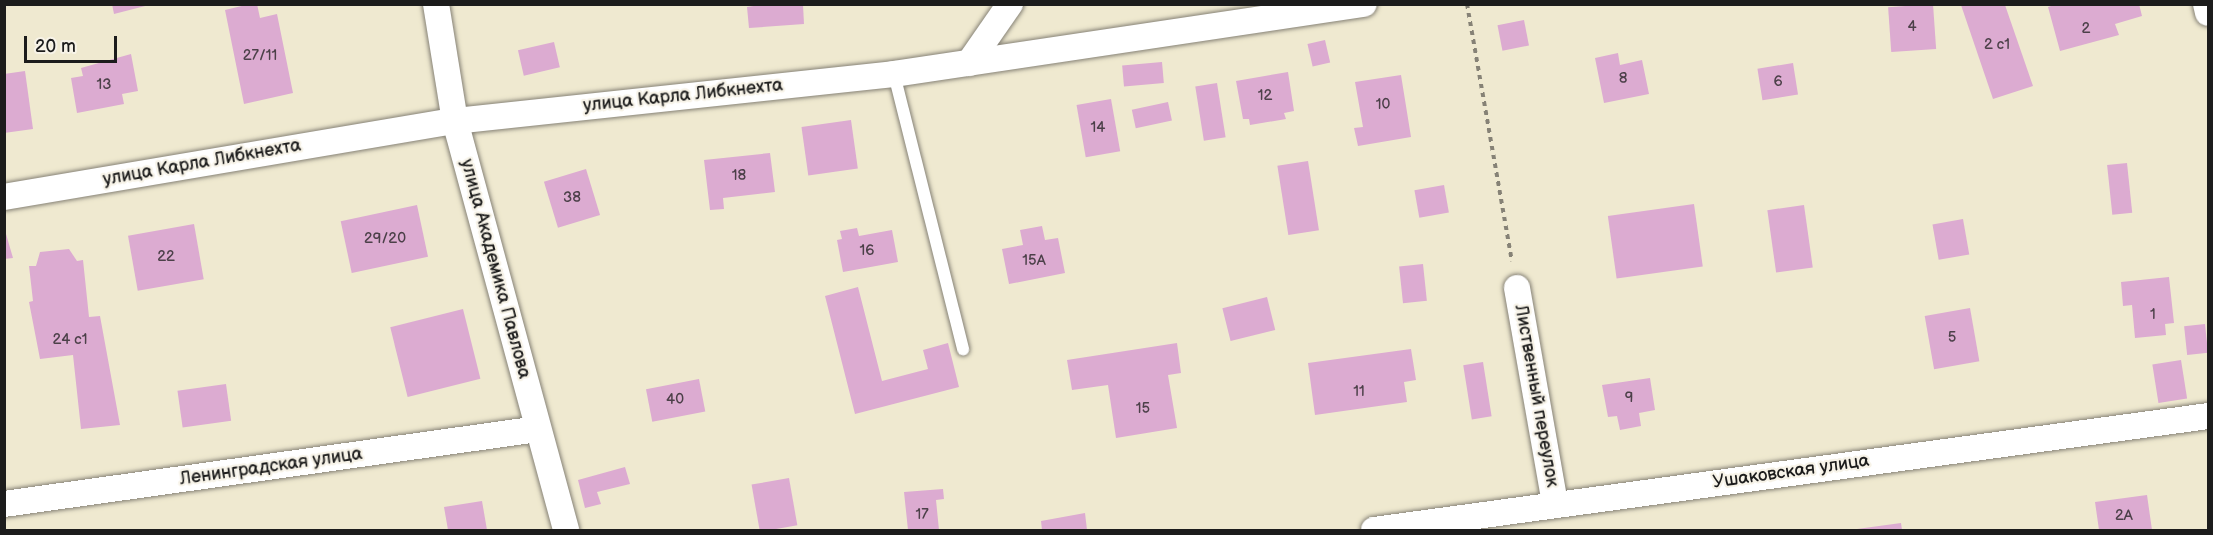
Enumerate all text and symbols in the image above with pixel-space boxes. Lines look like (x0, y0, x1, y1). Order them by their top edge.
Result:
house number: 4 (1907, 18, 1917, 36)
house number: 2 (2082, 20, 2090, 38)
scale bar (27, 24, 120, 62)
text: 20 m (35, 36, 76, 57)
house number: 2 с1 (1984, 36, 2010, 54)
house number: 27/11 (243, 47, 277, 65)
house number: 8 (1619, 70, 1627, 88)
house number: 6 (1773, 73, 1783, 91)
street label: улица Карла Либкнехта (582, 75, 784, 117)
house number: 13 (96, 76, 112, 94)
house number: 12 (1258, 87, 1272, 105)
house number: 10 (1376, 96, 1390, 114)
house number: 14 (1091, 119, 1105, 137)
street label: улица Карла Либкнехта (101, 135, 303, 191)
street label: улица Академика Павлова (455, 157, 535, 381)
house number: 18 (732, 167, 746, 185)
house number: 38 (563, 189, 581, 207)
house number: 29/20 (364, 230, 406, 248)
house number: 16 (860, 242, 874, 260)
house number: 22 (157, 248, 175, 266)
house number: 15А (1022, 252, 1046, 270)
street label: Лиственный переулок (1509, 303, 1563, 489)
house number: 1 (2150, 306, 2156, 324)
house number: 5 (1948, 329, 1956, 347)
house number: 24 с1 (53, 331, 87, 349)
house number: 11 (1353, 383, 1365, 401)
house number: 9 (1625, 389, 1633, 407)
house number: 40 (666, 391, 684, 409)
house number: 15 (1136, 400, 1150, 418)
street label: Ленинградская улица (178, 443, 364, 491)
street label: Ушаковская улица (1711, 450, 1871, 494)
house number: 17 (915, 506, 929, 524)
house number: 2А (2115, 507, 2133, 525)

